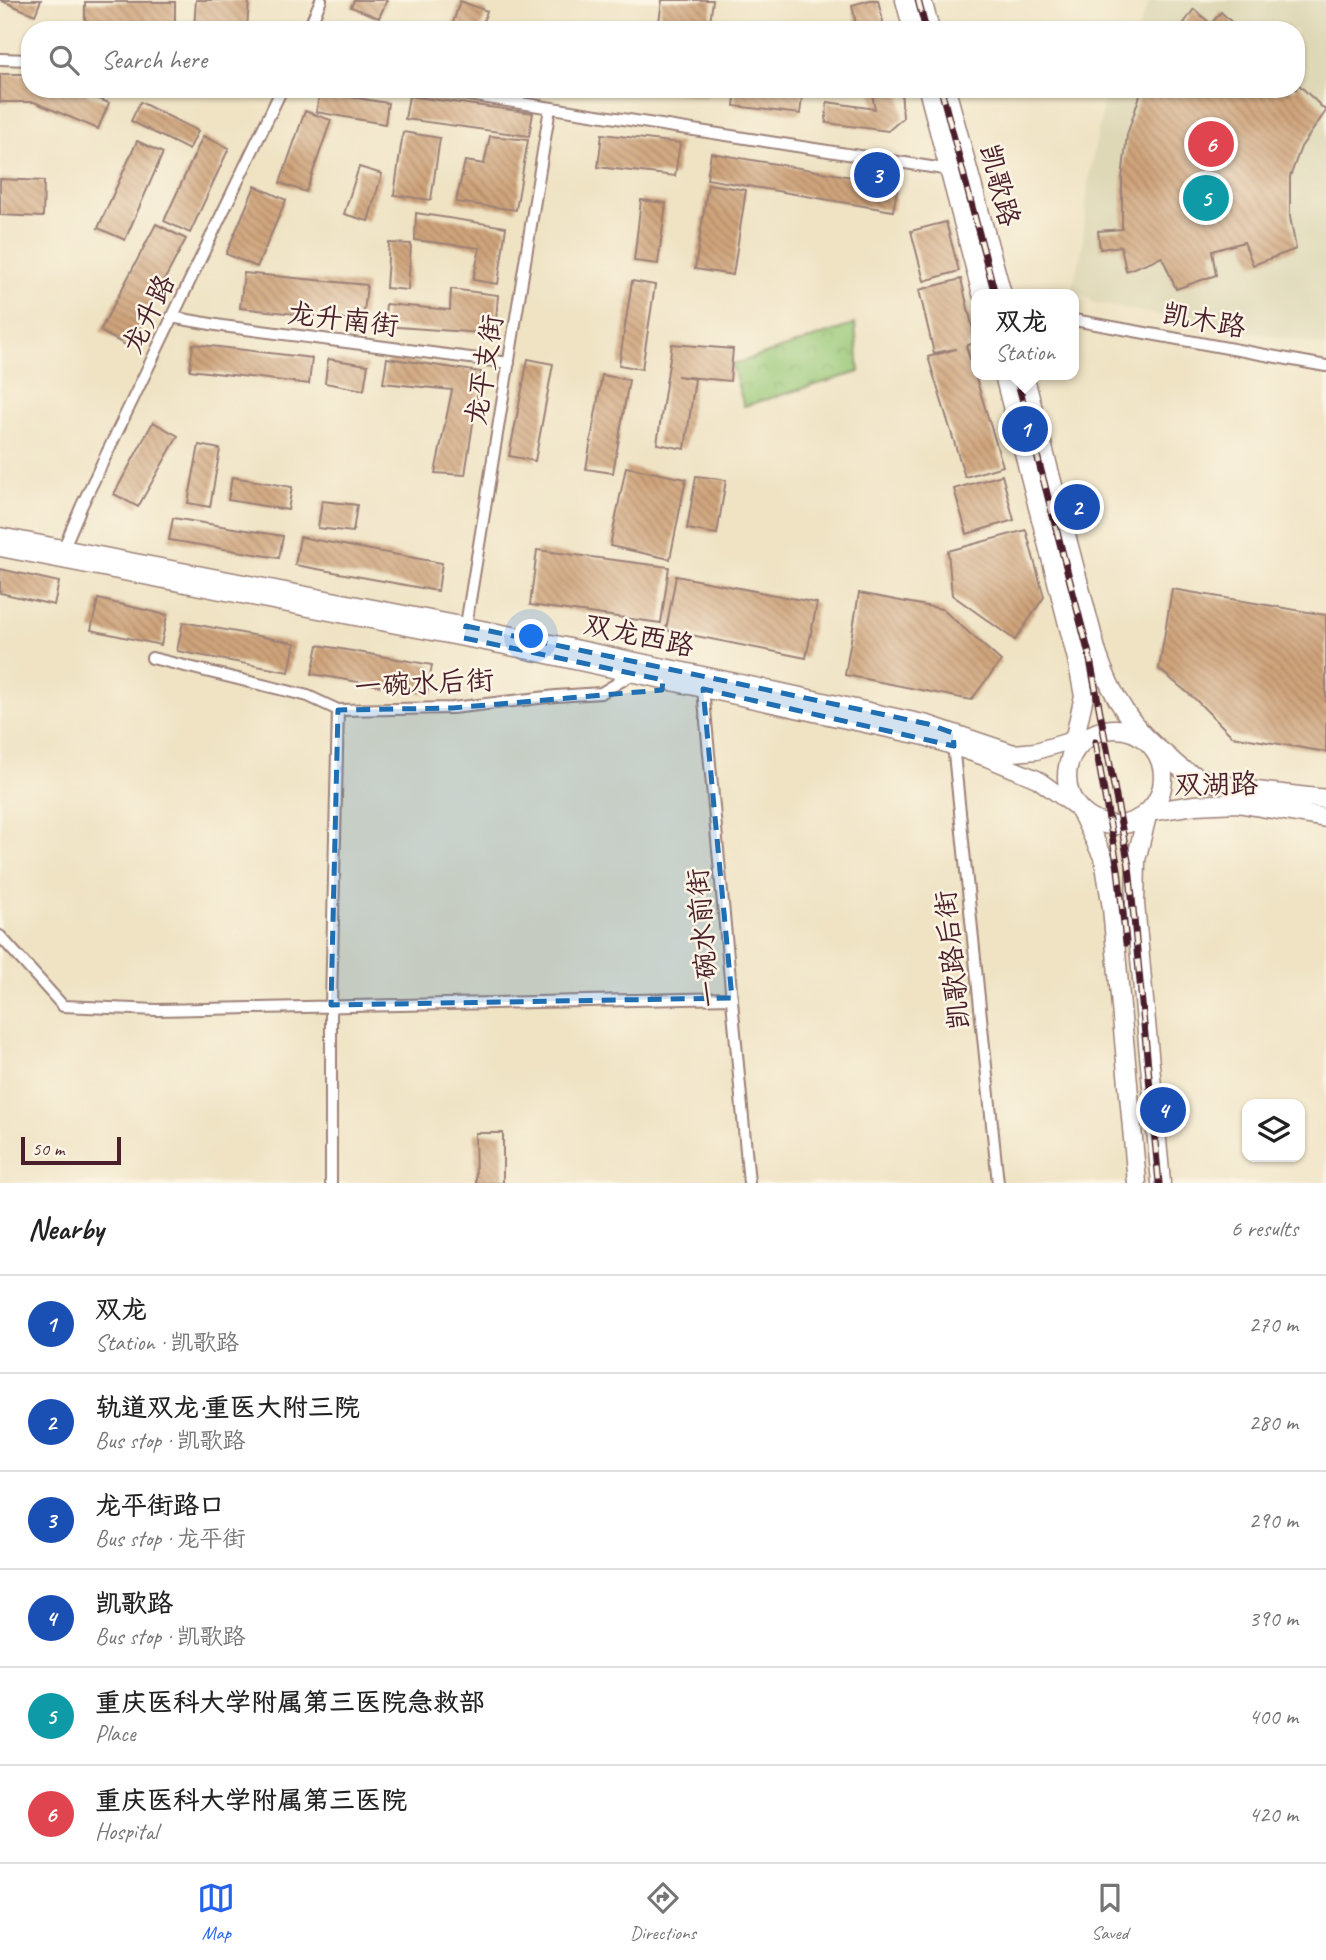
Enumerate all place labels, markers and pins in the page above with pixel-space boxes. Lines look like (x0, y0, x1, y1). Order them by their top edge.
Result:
pin: 6 (1188, 118, 1234, 170)
pin: 3 (854, 149, 900, 201)
pin: 5 (1183, 172, 1229, 224)
pin: 1 (1002, 403, 1048, 455)
pin: 2 (1054, 481, 1100, 533)
pin: 4 (1140, 1084, 1186, 1136)

